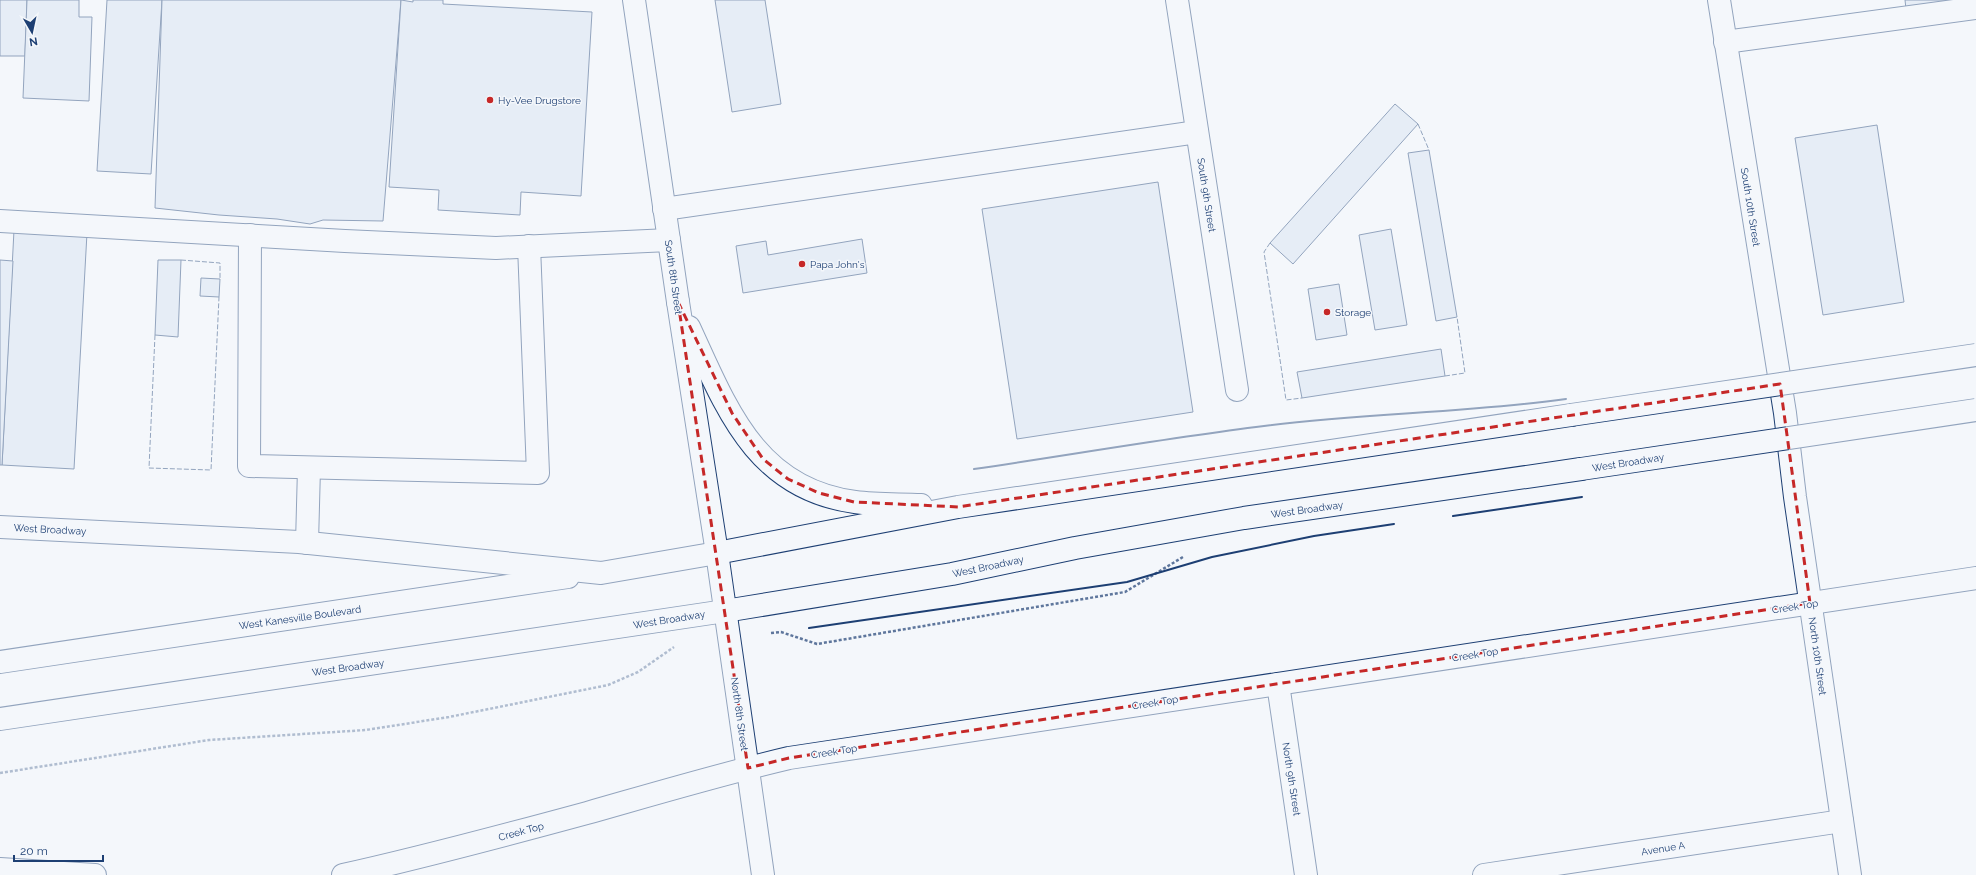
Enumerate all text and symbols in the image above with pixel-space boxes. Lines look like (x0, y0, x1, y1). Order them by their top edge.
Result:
north arrow (12, 12, 52, 52)
text: N (28, 34, 39, 48)
marker: Hy-Vee Drugstore (485, 95, 495, 105)
place label: Hy-Vee Drugstore (498, 95, 581, 106)
street label: South 9th Street (1195, 157, 1218, 234)
street label: South 10th Street (1739, 167, 1762, 248)
street label: South 8th Street (663, 239, 684, 316)
marker: Papa John's (797, 259, 807, 269)
place label: Papa John's (810, 259, 865, 270)
marker: Storage (1322, 307, 1332, 317)
place label: Storage (1335, 307, 1371, 318)
street label: West Broadway (1591, 451, 1665, 474)
street label: West Broadway (1270, 499, 1344, 520)
street label: West Broadway (13, 522, 87, 537)
street label: West Broadway (951, 553, 1025, 579)
street label: Creek Top (1771, 597, 1819, 616)
street label: West Kanesville Boulevard (238, 603, 362, 632)
street label: West Broadway (632, 608, 706, 631)
street label: North 10th Street (1807, 616, 1829, 696)
street label: Creek Top (1451, 645, 1499, 664)
street label: West Broadway (311, 657, 385, 678)
street label: North 8th Street (729, 677, 750, 752)
street label: Creek Top (1131, 693, 1179, 712)
street label: Creek Top (810, 742, 858, 761)
street label: North 9th Street (1280, 742, 1303, 817)
street label: Creek Top (497, 820, 545, 843)
scale bar (14, 837, 103, 863)
street label: Avenue A (1640, 840, 1686, 857)
text: 20 m (20, 844, 48, 858)

